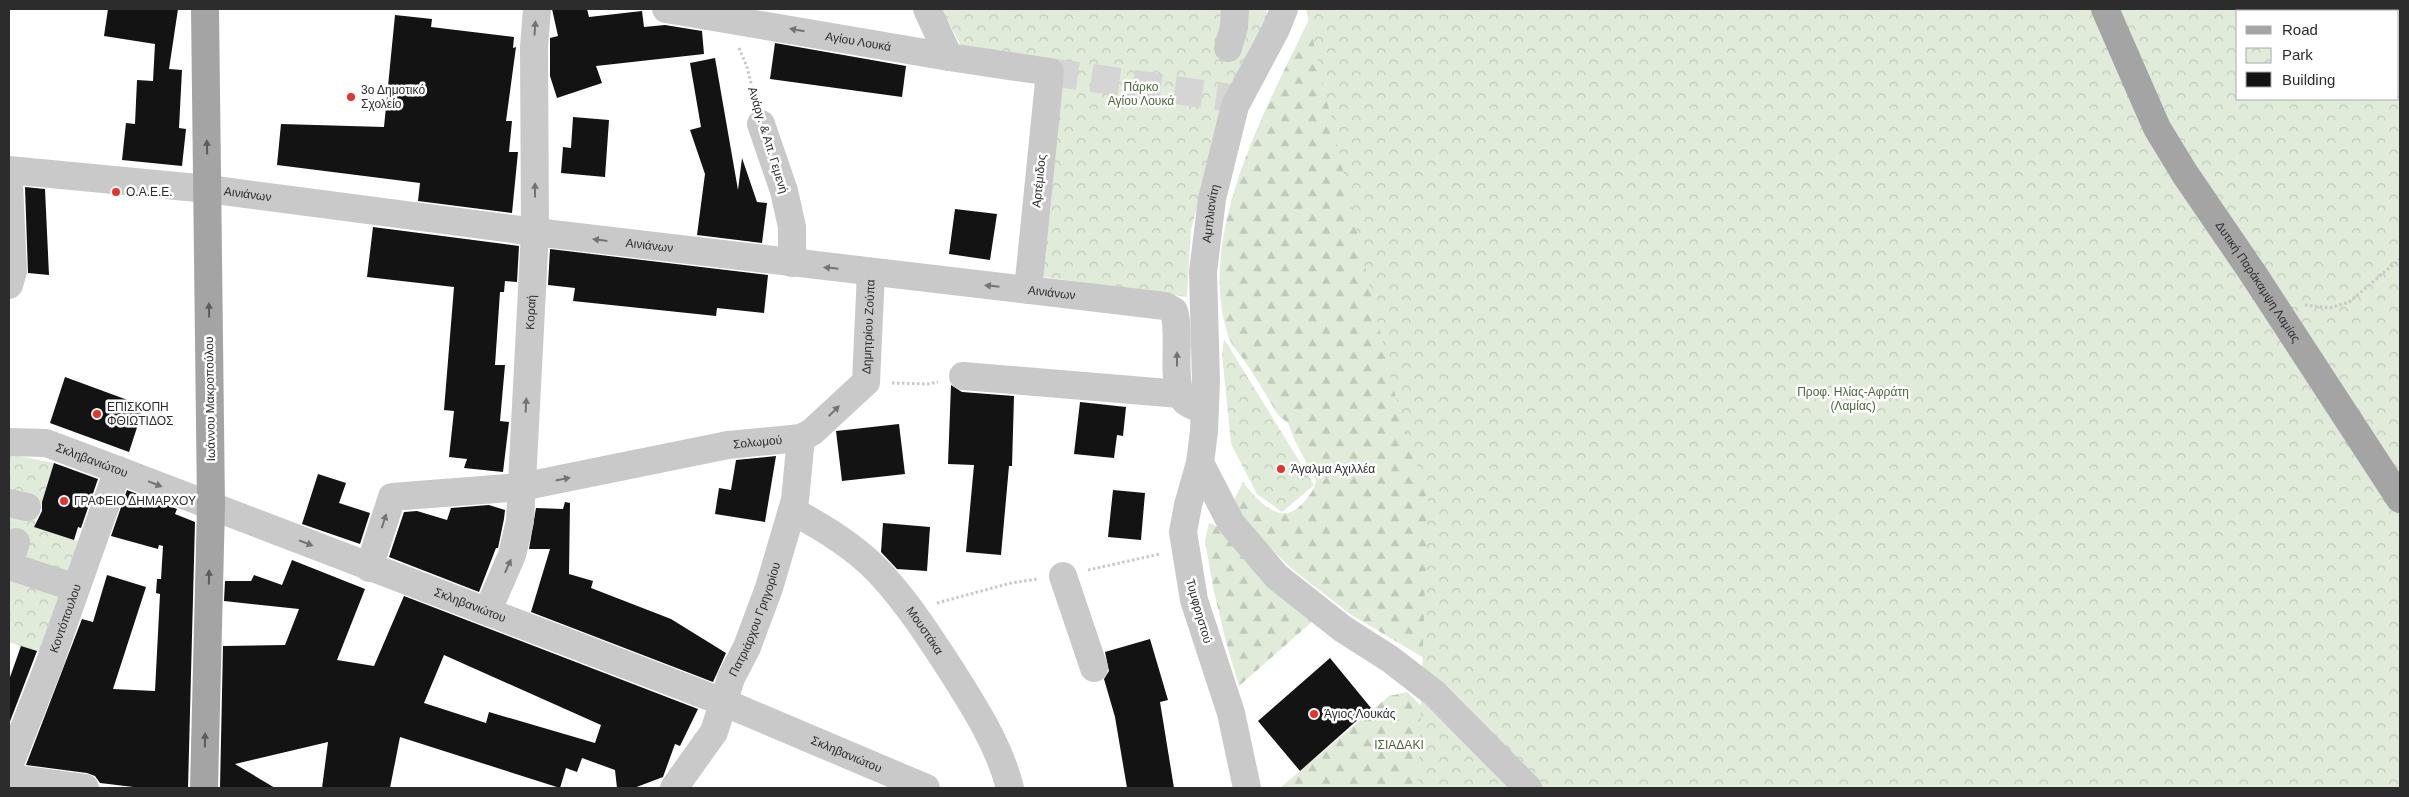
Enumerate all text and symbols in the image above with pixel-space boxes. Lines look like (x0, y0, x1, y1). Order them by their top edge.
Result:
legend (2236, 10, 2399, 100)
one-way arrow (532, 19, 540, 35)
text: Road (2282, 21, 2318, 38)
one-way arrow (789, 26, 805, 34)
street label: Αγίου Λουκά (824, 29, 892, 54)
text: Park (2282, 46, 2313, 63)
text: Building (2282, 71, 2335, 88)
park label: Πάρκο Αγίου Λουκά (1108, 80, 1174, 108)
place label: 3ο Δημοτικό Σχολείο (361, 83, 425, 111)
street label: Ανάργ. & Απ. Γεμενή (745, 85, 791, 195)
marker: 3ο Δημοτικό Σχολείο (345, 91, 357, 103)
one-way arrow (203, 139, 211, 155)
street label: Αρτέμιδος (1029, 153, 1049, 208)
one-way arrow (531, 182, 539, 198)
street label: Αμπλιανίτη (1200, 183, 1222, 243)
street label: Αινιάνων (223, 184, 272, 204)
place label: Ο.Α.Ε.Ε. (126, 185, 173, 199)
marker: Ο.Α.Ε.Ε. (110, 186, 122, 198)
street label: Δυτική Παράκαμψη Λαμίας (2213, 219, 2303, 345)
one-way arrow (592, 236, 608, 244)
street label: Αινιάνων (625, 236, 674, 255)
one-way arrow (823, 264, 839, 272)
street label: Δημητρίου Ζούπα (859, 279, 878, 374)
one-way arrow (984, 282, 1000, 290)
street label: Αινιάνων (1027, 283, 1076, 302)
street label: Κοραή (523, 294, 539, 330)
one-way arrow (205, 301, 213, 317)
street label: Ιωάννου Μακροπούλου (202, 336, 218, 462)
one-way arrow (1173, 351, 1181, 367)
park label: Προφ. Ηλίας-Αφράτη (Λαμίας) (1797, 385, 1909, 413)
one-way arrow (522, 397, 530, 413)
place label: ΕΠΙΣΚΟΠΗ ΦΘΙΩΤΙΔΟΣ (107, 400, 173, 428)
one-way arrow (828, 405, 840, 417)
marker: ΕΠΙΣΚΟΠΗ ΦΘΙΩΤΙΔΟΣ (91, 408, 103, 420)
street label: Σολωμού (732, 433, 783, 451)
street label: Σκληβανιώτου (54, 440, 130, 480)
place label: Άγαλμα Αχιλλέα (1291, 462, 1375, 476)
marker: Άγαλμα Αχιλλέα (1275, 463, 1287, 475)
one-way arrow (555, 474, 571, 482)
one-way arrow (148, 481, 162, 489)
place label: ΓΡΑΦΕΙΟ ΔΗΜΑΡΧΟΥ (74, 494, 196, 508)
marker: ΓΡΑΦΕΙΟ ΔΗΜΑΡΧΟΥ (58, 495, 70, 507)
one-way arrow (381, 514, 389, 529)
one-way arrow (299, 540, 313, 548)
one-way arrow (504, 558, 512, 573)
street label: Πατριάρχου Γρηγορίου (726, 561, 783, 679)
one-way arrow (205, 569, 213, 585)
street label: Τυμφρηστού (1183, 577, 1215, 645)
street label: Κοντόπουλου (47, 582, 84, 655)
street label: Σκληβανιώτου (432, 585, 508, 625)
street label: Μουστάκα (903, 604, 946, 657)
place label: Άγιος Λουκάς (1324, 707, 1396, 721)
marker: Άγιος Λουκάς (1308, 708, 1320, 720)
one-way arrow (201, 731, 209, 747)
street label: Σκληβανιώτου (809, 733, 884, 776)
park label: ΙΣΙΑΔΑΚΙ (1374, 738, 1424, 752)

